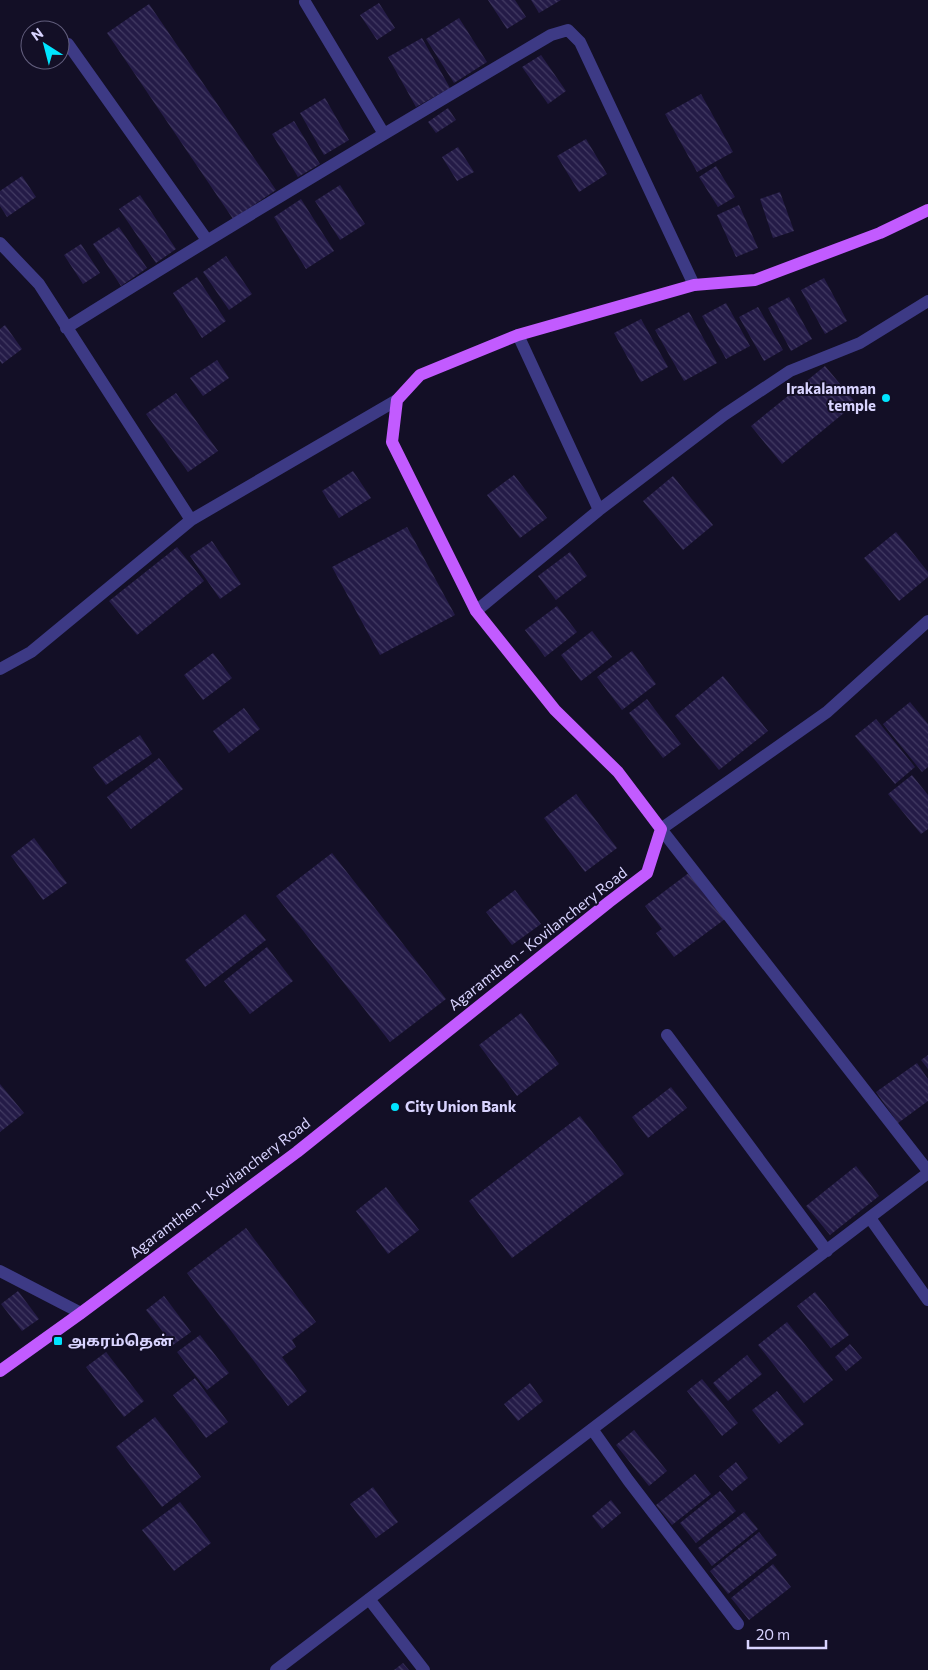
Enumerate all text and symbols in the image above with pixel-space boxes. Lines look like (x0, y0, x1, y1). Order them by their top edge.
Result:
north arrow (20, 20, 70, 70)
text: N (28, 24, 46, 44)
place label: Irakalamman temple (786, 379, 876, 414)
marker: Irakalamman temple (880, 392, 892, 404)
street label: Agaramthen - Kovilanchery Road (445, 863, 630, 1014)
place label: City Union Bank (405, 1097, 517, 1115)
marker: City Union Bank (389, 1101, 401, 1113)
street label: Agaramthen - Kovilanchery Road (125, 1113, 313, 1261)
place label: அகரம்தென் (68, 1331, 174, 1351)
marker: அகரம்தென் (52, 1335, 64, 1347)
scale bar (748, 1618, 826, 1650)
text: 20 m (756, 1625, 790, 1643)

